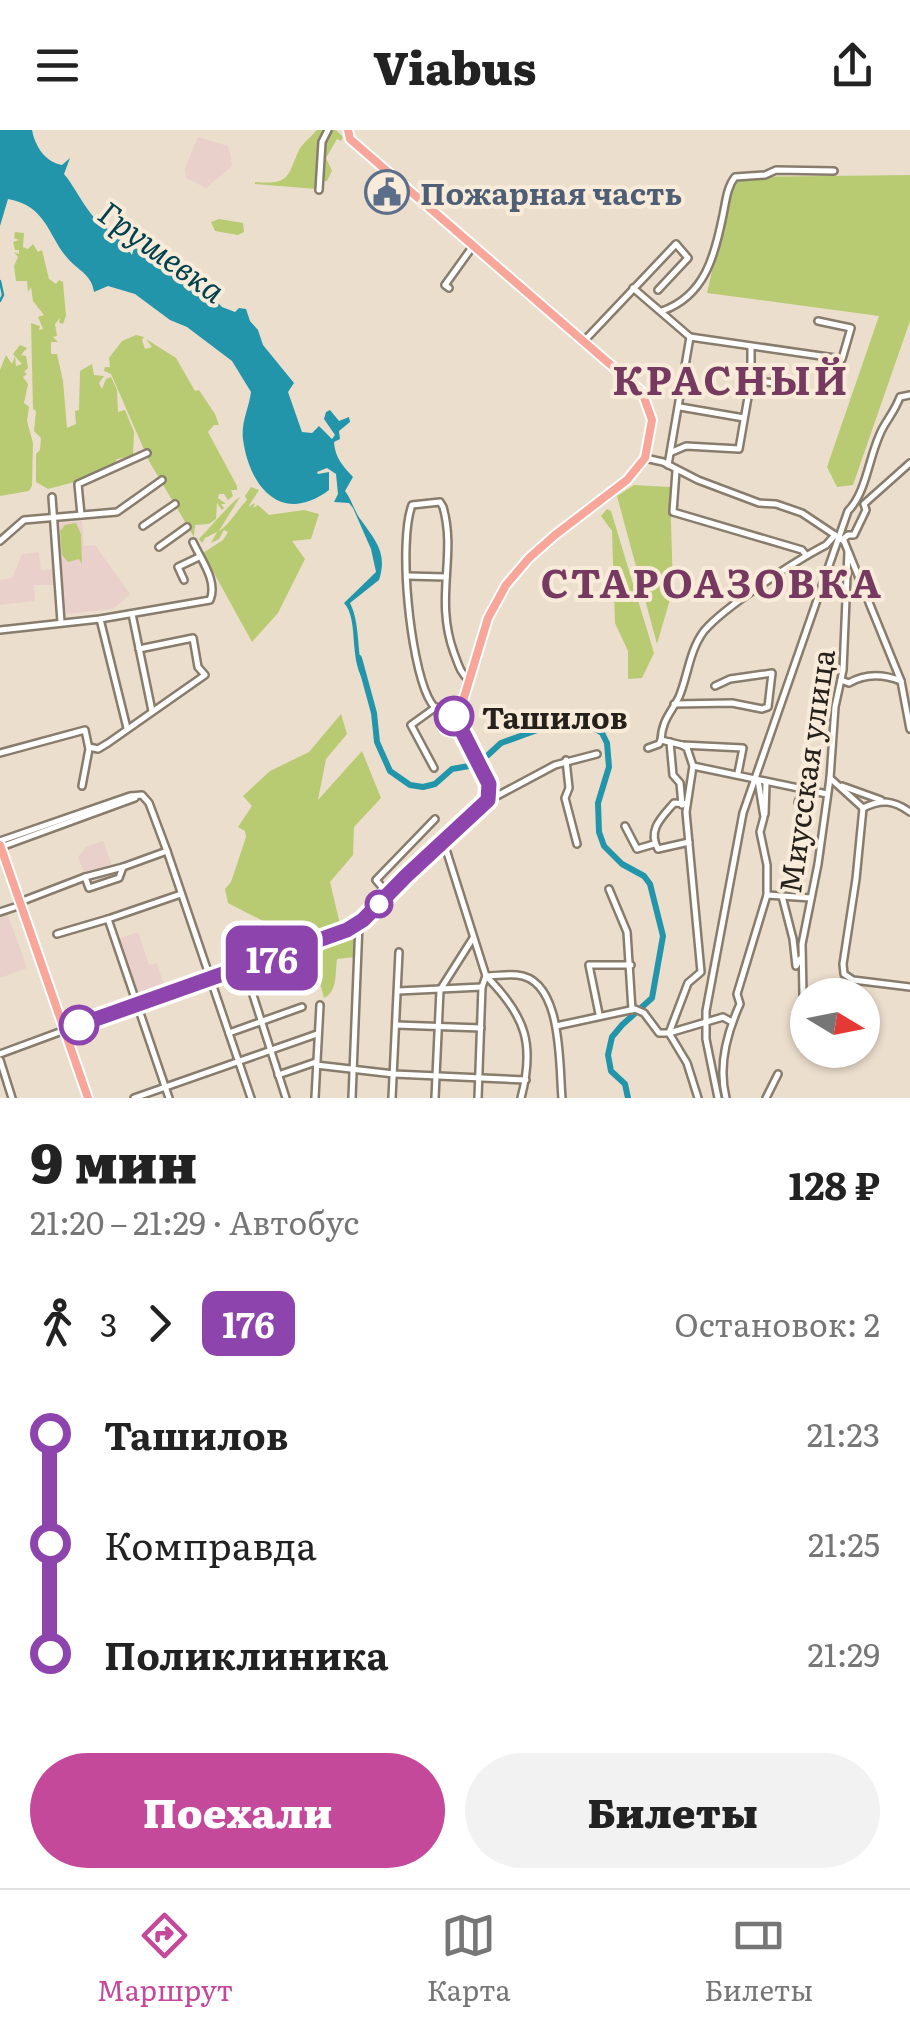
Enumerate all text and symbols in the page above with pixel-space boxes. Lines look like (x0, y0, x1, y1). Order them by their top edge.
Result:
text: Viabus (374, 32, 536, 99)
icon: menu (30, 38, 85, 93)
icon: share (825, 38, 880, 93)
public building icon: Пожарная часть (364, 169, 410, 215)
place label: Пожарная часть (420, 170, 682, 214)
water label: Грушевка (90, 187, 237, 313)
district label: КРАСНЫЙ (612, 348, 850, 407)
district label: СТАРОАЗОВКА (540, 551, 884, 610)
street label: Миусская улица (766, 645, 844, 896)
place label: Ташилов (482, 694, 628, 738)
marker: Ташилов (435, 697, 473, 735)
unlabelled marker (366, 891, 392, 917)
line badge: 176 (214, 926, 330, 990)
text: 176 (246, 932, 298, 984)
north arrow (790, 978, 880, 1068)
map controls (790, 978, 880, 1068)
unlabelled marker (60, 1006, 98, 1044)
text: 9 мин (30, 1118, 197, 1200)
text: 128 ₽ (788, 1155, 880, 1212)
text: 21:20 – 21:29 · Автобус (30, 1197, 359, 1245)
icon: walk (30, 1296, 85, 1351)
icon: forward (132, 1296, 187, 1351)
text: 176 (222, 1297, 275, 1349)
text: 3 (100, 1299, 117, 1347)
text: Остановок: 2 (674, 1299, 880, 1347)
text: Ташилов (104, 1405, 289, 1462)
text: 21:23 (807, 1409, 880, 1457)
text: Комправда (104, 1515, 317, 1572)
text: 21:25 (808, 1519, 880, 1567)
text: Поликлиника (104, 1625, 389, 1682)
text: 21:29 (807, 1629, 880, 1677)
button: Поехали (30, 1753, 445, 1868)
button: Билеты (465, 1753, 880, 1868)
tab: Маршрут (97, 1908, 233, 2010)
tab: Карта (427, 1908, 511, 2010)
tab: Билеты (704, 1908, 813, 2010)

